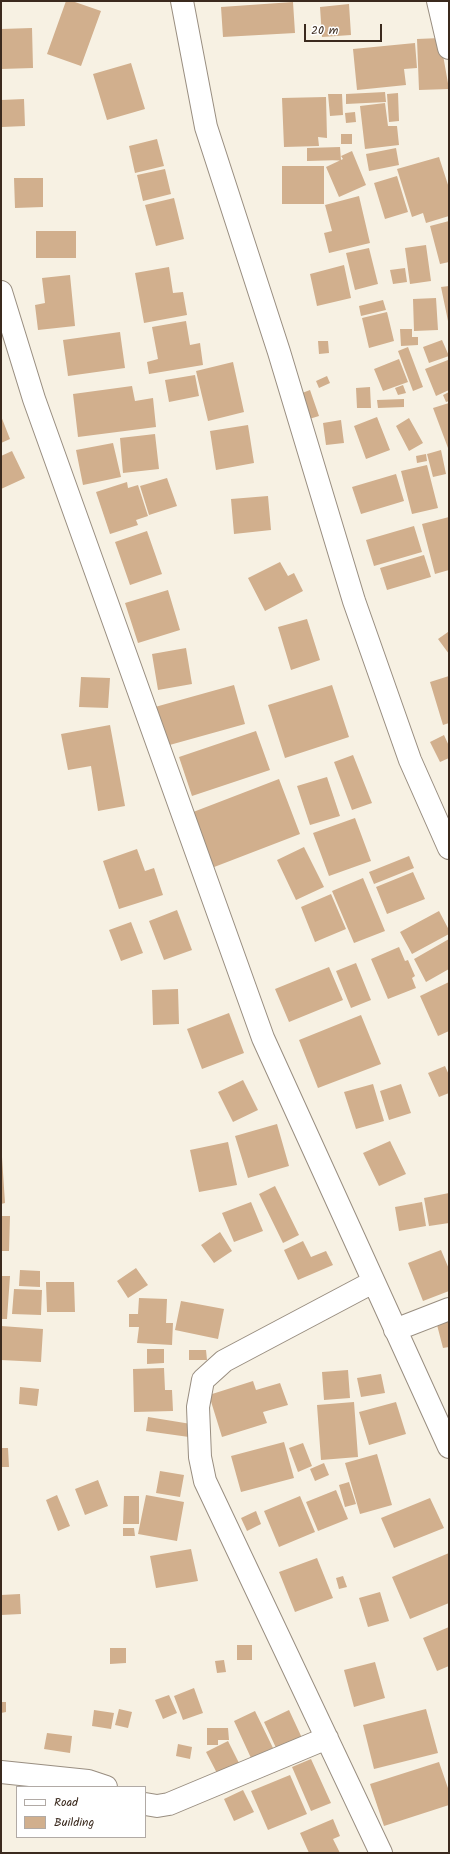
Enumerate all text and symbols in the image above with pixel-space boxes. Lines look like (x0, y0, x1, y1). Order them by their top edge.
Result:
scale bar (306, 16, 384, 42)
text: 20 m (311, 21, 338, 40)
legend (16, 1786, 146, 1838)
text: Road (54, 1793, 78, 1812)
text: Building (54, 1813, 94, 1832)

